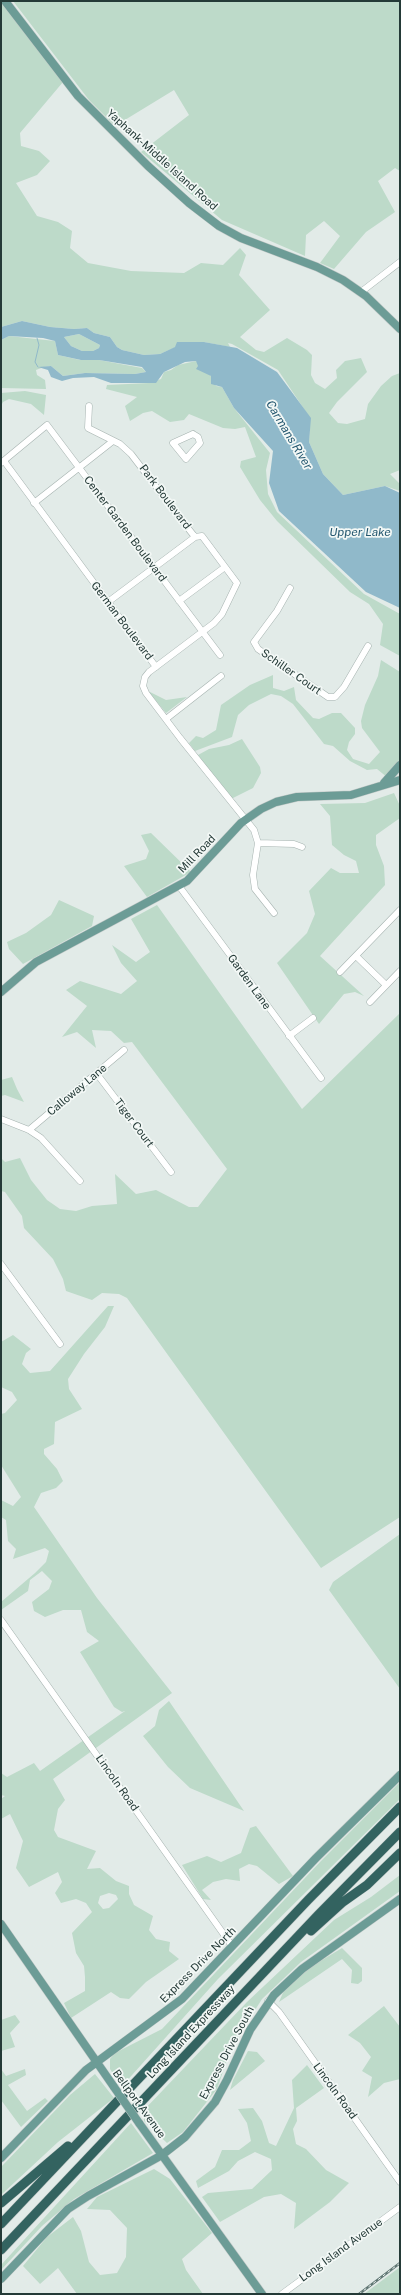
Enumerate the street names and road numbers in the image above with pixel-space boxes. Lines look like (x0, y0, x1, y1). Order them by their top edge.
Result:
street label: Yaphank-Middle Island Road (104, 107, 220, 213)
street label: Park Boulevard (136, 462, 194, 532)
street label: Center Garden Boulevard (81, 474, 169, 584)
street label: German Boulevard (88, 579, 156, 663)
street label: Schiller Court (258, 646, 324, 698)
street label: Mill Road (176, 832, 218, 876)
street label: Garden Lane (225, 952, 273, 1012)
street label: Calloway Lane (45, 1061, 109, 1119)
street label: Tiger Court (111, 1096, 157, 1150)
street label: Lincoln Road (93, 1752, 141, 1814)
street label: Express Drive North (157, 1924, 239, 2006)
street label: Long Island Expressway (144, 1982, 238, 2082)
street label: Express Drive South (197, 2004, 257, 2102)
street label: Lincoln Road (310, 2060, 360, 2122)
street label: Bellport Avenue (110, 2067, 168, 2141)
street label: Long Island Avenue (297, 2215, 385, 2285)

